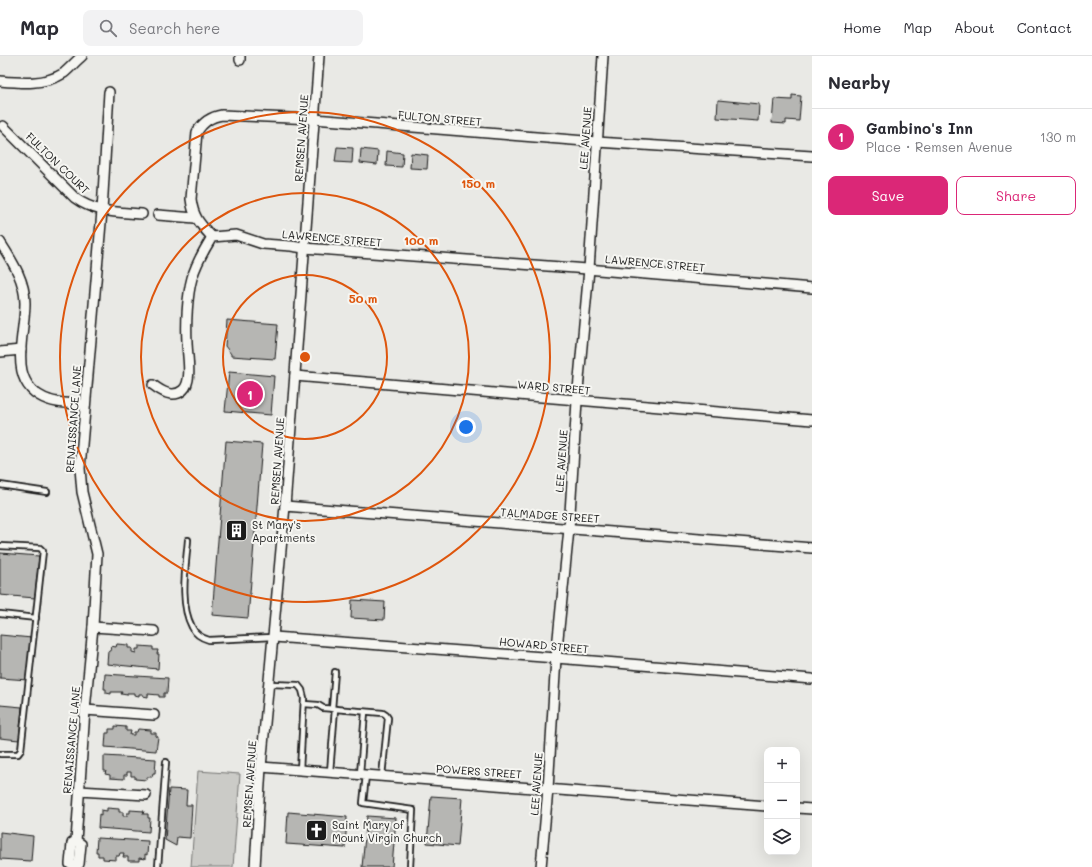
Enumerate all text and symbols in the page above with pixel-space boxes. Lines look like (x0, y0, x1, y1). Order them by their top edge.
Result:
search box (83, 10, 363, 46)
text: Map (20, 15, 59, 40)
icon: search (97, 17, 119, 39)
text: Search here (129, 18, 220, 38)
text: Home (843, 18, 881, 37)
text: Map (903, 18, 932, 37)
text: About (954, 18, 995, 37)
text: Contact (1017, 18, 1072, 37)
text: Nearby (828, 71, 890, 93)
street label: REMSEN AVENUE (290, 94, 312, 182)
street label: LEE AVENUE (575, 106, 595, 170)
street label: FULTON STREET (398, 107, 482, 129)
text: Gambino's Inn (866, 118, 973, 138)
text: 1 (838, 128, 844, 145)
text: 130 m (1040, 128, 1076, 145)
street label: FULTON COURT (23, 129, 93, 197)
text: Place · Remsen Avenue (866, 138, 1012, 155)
text: 150 m (461, 175, 495, 191)
button: Save (828, 176, 948, 215)
button: Share (956, 176, 1076, 215)
street label: LAWRENCE STREET (281, 226, 383, 250)
text: 100 m (404, 232, 438, 248)
street label: LAWRENCE STREET (604, 251, 706, 275)
text: 50 m (349, 290, 377, 306)
centre of rings (298, 350, 312, 364)
street label: RENAISSANCE LANE (62, 365, 84, 473)
street label: WARD STREET (517, 376, 591, 398)
pin: 1 (237, 379, 263, 409)
street label: REMSEN AVENUE (266, 417, 288, 505)
your location (456, 417, 476, 437)
street label: LEE AVENUE (551, 429, 571, 493)
street label: TALMADGE STREET (500, 504, 600, 526)
building icon: St Mary's Apartments (224, 517, 250, 543)
place label: St Mary's Apartments (252, 517, 315, 545)
street label: HOWARD STREET (498, 634, 590, 656)
street label: RENAISSANCE LANE (59, 686, 83, 794)
street label: REMSEN AVENUE (238, 740, 260, 828)
map controls (764, 747, 800, 855)
button: + (764, 747, 800, 783)
street label: LEE AVENUE (526, 752, 546, 816)
street label: POWERS STREET (435, 761, 523, 781)
button: − (764, 783, 800, 819)
church icon: Saint Mary of Mount Virgin Church (304, 817, 330, 843)
place label: Saint Mary of Mount Virgin Church (332, 817, 441, 845)
button: layers (764, 819, 800, 855)

